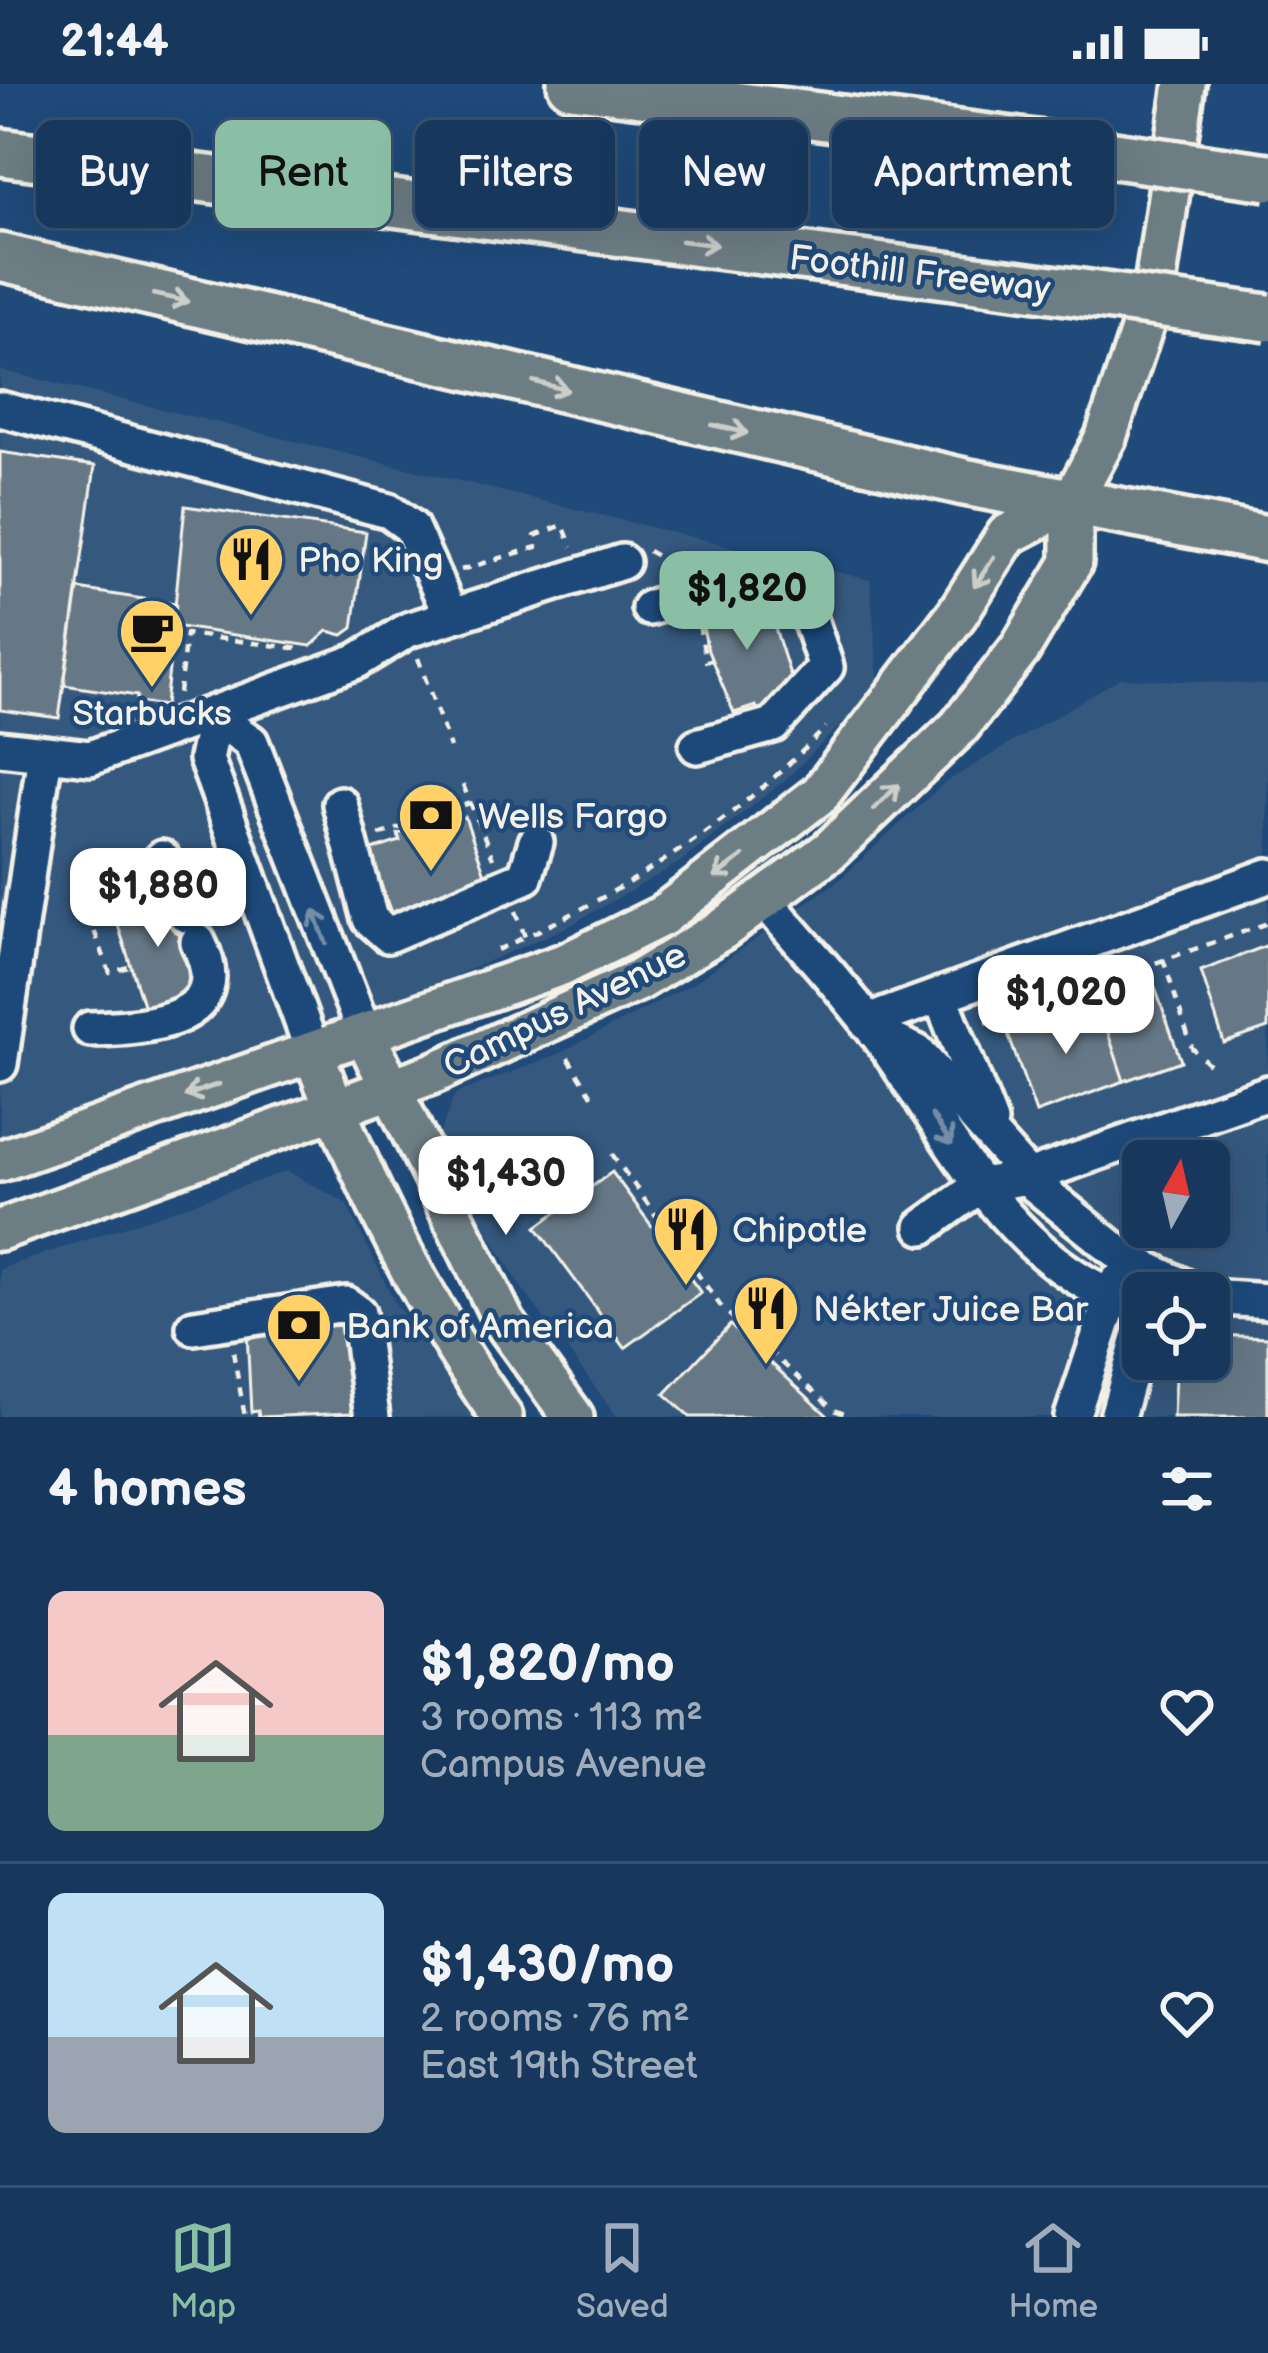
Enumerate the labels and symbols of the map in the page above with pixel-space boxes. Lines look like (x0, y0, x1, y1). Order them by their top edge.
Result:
one-way arrow (679, 232, 718, 255)
street label: Foothill Freeway (787, 237, 1054, 312)
one-way arrow (151, 287, 189, 310)
one-way arrow (531, 376, 569, 398)
one-way arrow (711, 419, 749, 441)
restaurant icon: Pho King (216, 524, 286, 618)
place label: Pho King (298, 540, 443, 583)
pin: $1,820 (649, 551, 845, 653)
one-way arrow (971, 554, 996, 588)
cafe icon: Starbucks (117, 596, 187, 690)
place label: Starbucks (72, 693, 232, 736)
bank icon: Wells Fargo (396, 780, 466, 874)
one-way arrow (871, 784, 900, 812)
place label: Wells Fargo (478, 796, 668, 839)
pin: $1,880 (60, 848, 256, 950)
one-way arrow (714, 854, 746, 880)
one-way arrow (308, 910, 330, 947)
street label: Campus Avenue (437, 934, 693, 1089)
pin: $1,020 (968, 955, 1164, 1057)
one-way arrow (184, 1081, 221, 1102)
one-way arrow (929, 1113, 954, 1147)
pin: $1,430 (408, 1136, 604, 1238)
north arrow (1122, 1140, 1230, 1248)
restaurant icon: Chipotle (651, 1194, 721, 1288)
place label: Chipotle (732, 1210, 867, 1253)
restaurant icon: Nékter Juice Bar (731, 1273, 801, 1367)
place label: Nékter Juice Bar (813, 1289, 1089, 1332)
bank icon: Bank of America (264, 1290, 334, 1384)
place label: Bank of America (346, 1306, 614, 1349)

